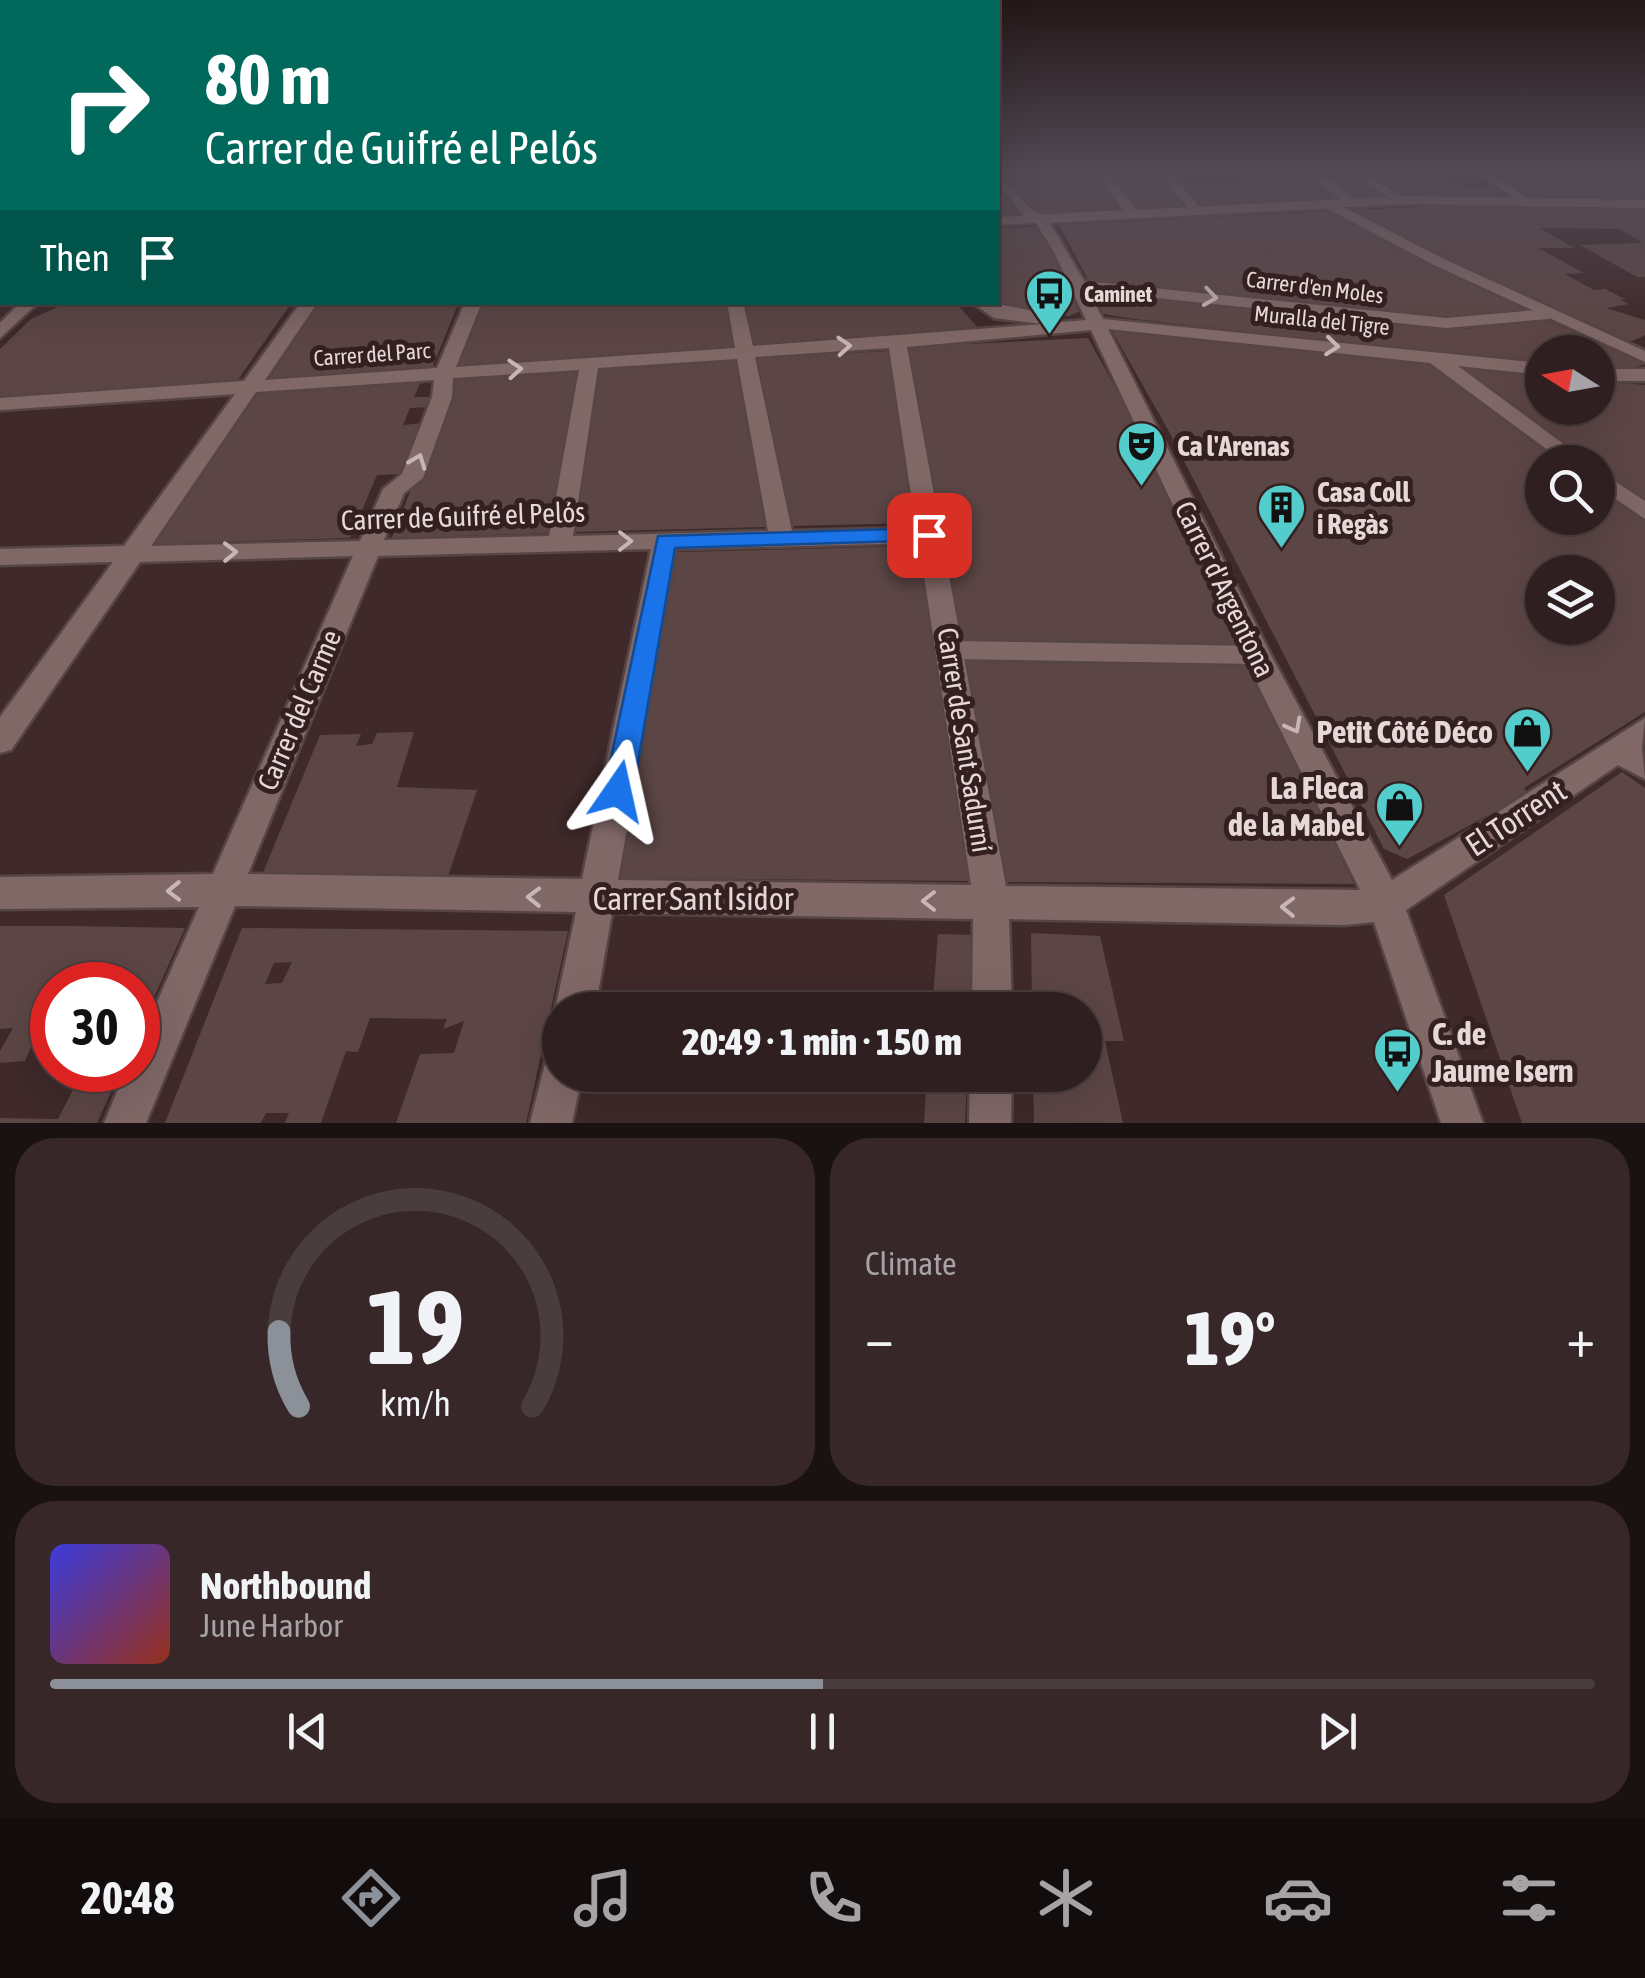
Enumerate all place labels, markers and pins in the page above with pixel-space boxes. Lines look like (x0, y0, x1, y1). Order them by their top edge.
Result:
bus stop icon: Caminet (1023, 268, 1075, 336)
place label: Caminet (1084, 281, 1153, 307)
theatre icon: Ca l'Arenas (1116, 420, 1168, 488)
place label: Ca l'Arenas (1177, 430, 1290, 462)
place label: Casa Coll i Regàs (1317, 476, 1411, 540)
building icon: Casa Coll i Regàs (1256, 482, 1308, 550)
pin (887, 493, 972, 578)
shop icon: Petit Côté Déco (1502, 706, 1554, 774)
place label: Petit Côté Déco (1317, 713, 1493, 750)
place label: La Fleca de la Mabel (1228, 769, 1365, 843)
shop icon: La Fleca de la Mabel (1373, 780, 1425, 848)
place label: C. de Jaume Isern (1431, 1015, 1573, 1089)
bus stop icon: C. de Jaume Isern (1371, 1026, 1423, 1094)

